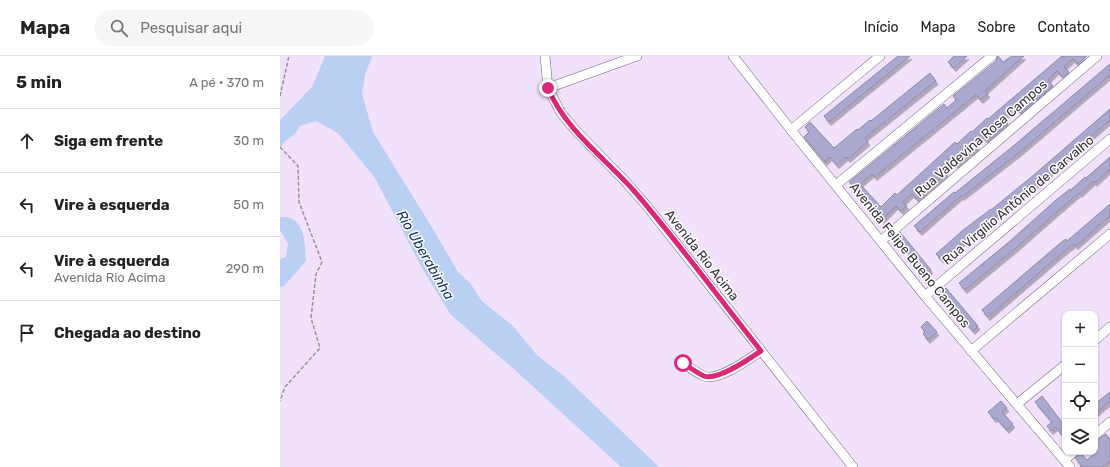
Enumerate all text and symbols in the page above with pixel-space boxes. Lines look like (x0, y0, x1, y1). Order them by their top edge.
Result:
search box (94, 10, 374, 46)
text: Mapa (20, 16, 70, 39)
icon: search (108, 17, 130, 39)
text: Pesquisar aqui (140, 19, 242, 37)
text: Início (864, 19, 899, 36)
text: Mapa (921, 19, 956, 36)
text: Sobre (978, 19, 1016, 36)
text: Contato (1038, 19, 1090, 36)
text: 5 min (16, 72, 62, 92)
text: A pé · 370 m (189, 75, 264, 90)
street label: Rua Valdevina Rosa Campos (912, 76, 1050, 199)
route end (539, 79, 557, 97)
icon: ahead (16, 130, 38, 152)
text: Siga em frente (54, 132, 163, 150)
street label: Rua Virgílio Antônio de Carvalho (939, 132, 1097, 268)
text: 30 m (233, 133, 264, 148)
street label: Avenida Felipe Bueno Campos (847, 179, 973, 331)
icon: left (16, 194, 38, 216)
text: Vire à esquerda (54, 196, 170, 214)
text: 50 m (233, 197, 264, 212)
water label: Rio Uberabinha (393, 207, 457, 303)
street label: Avenida Rio Acima (662, 207, 742, 303)
text: Vire à esquerda (54, 252, 170, 270)
icon: left (16, 258, 38, 280)
text: 290 m (226, 261, 264, 276)
text: Avenida Rio Acima (54, 270, 165, 285)
map controls (1062, 311, 1098, 455)
button: + (1062, 311, 1098, 347)
icon: arrive (16, 322, 38, 344)
text: Chegada ao destino (54, 324, 201, 342)
button: − (1062, 347, 1098, 383)
route start (674, 354, 692, 372)
button: locate (1062, 383, 1098, 419)
button: layers (1062, 419, 1098, 455)

